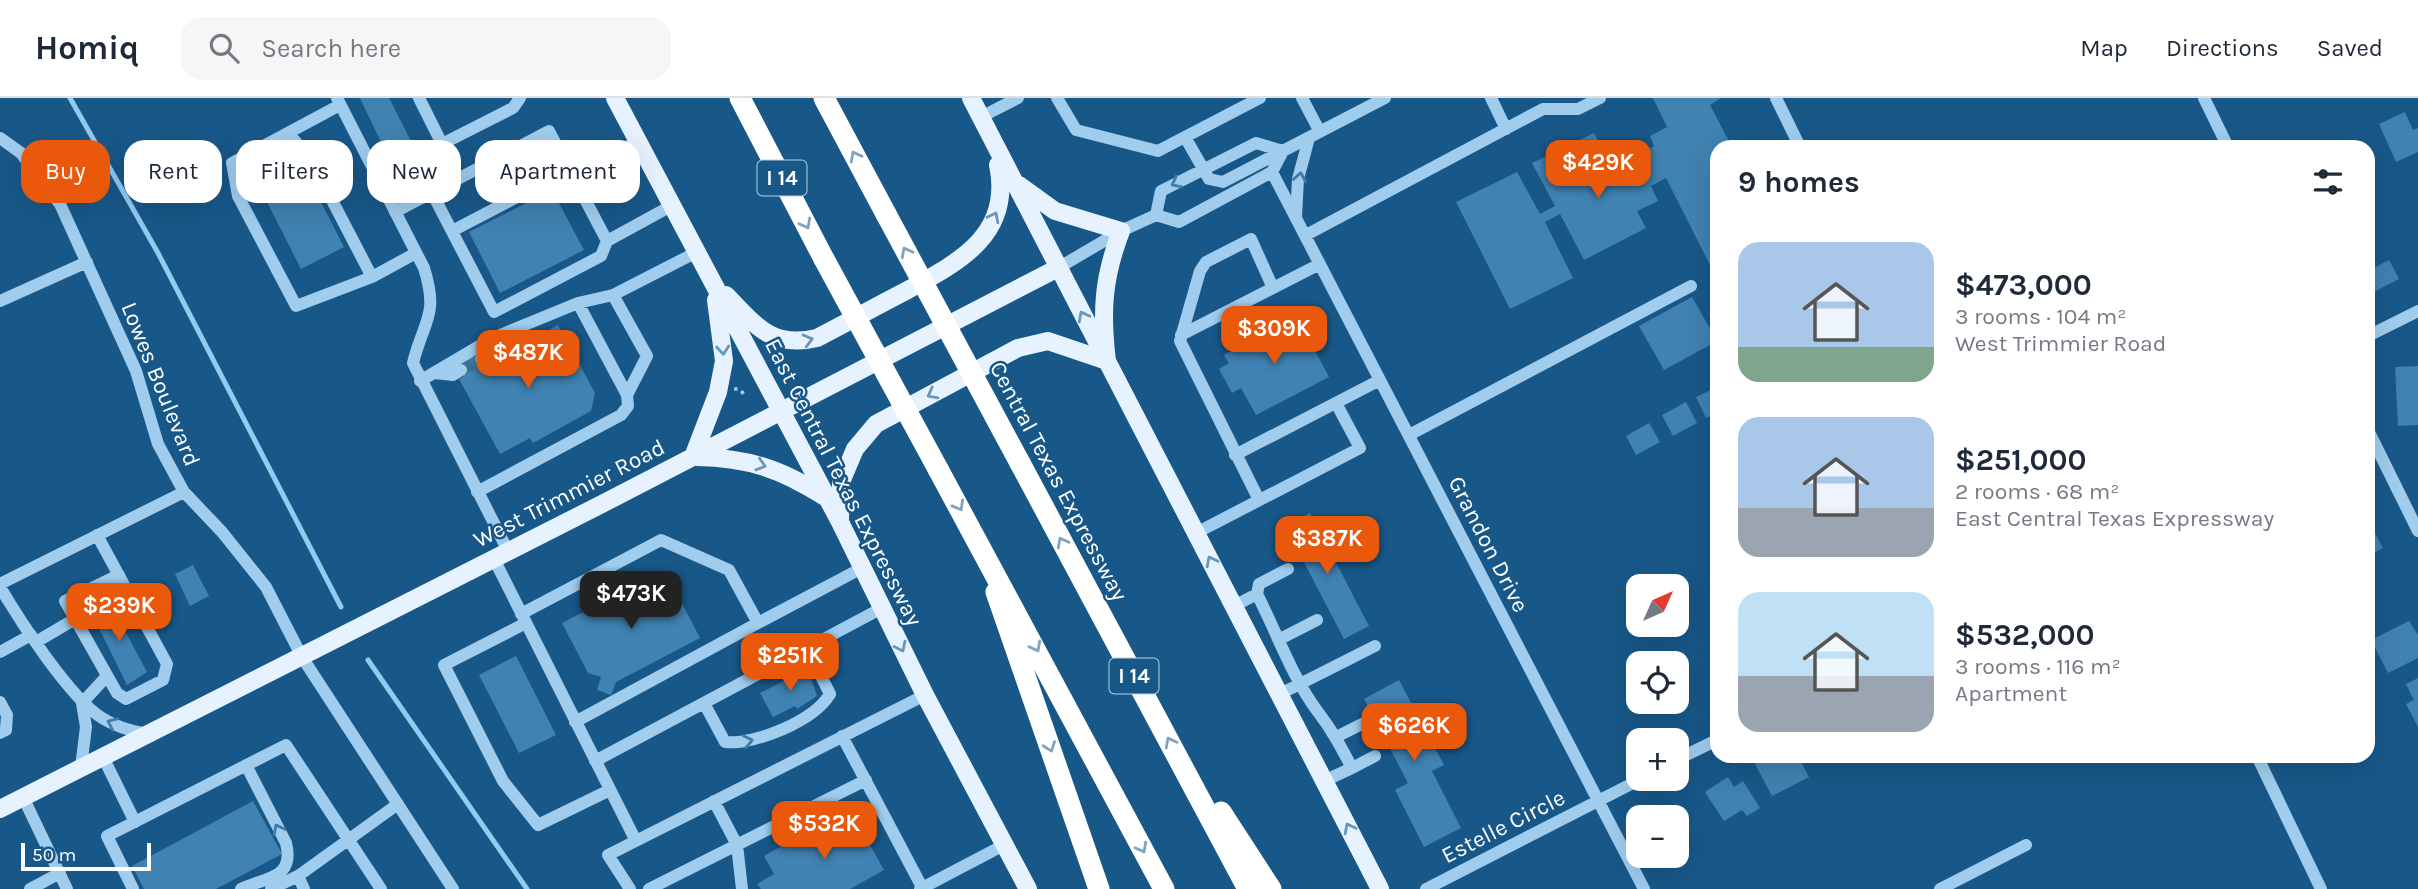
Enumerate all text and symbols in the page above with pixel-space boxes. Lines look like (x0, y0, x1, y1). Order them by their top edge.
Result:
search box (181, 17, 671, 80)
text: Homiq (35, 29, 139, 67)
icon: search (205, 29, 243, 67)
text: Search here (261, 33, 401, 64)
text: Map (2080, 34, 2128, 62)
text: Directions (2166, 34, 2279, 62)
text: Saved (2317, 34, 2383, 62)
chip: Buy (21, 140, 110, 203)
chip: Rent (124, 140, 222, 203)
chip: Filters (236, 140, 353, 203)
chip: New (367, 140, 461, 203)
chip: Apartment (475, 140, 640, 203)
pin: $429K (1549, 140, 1647, 200)
text: $429K (1562, 149, 1634, 176)
one-way arrow (850, 151, 863, 163)
road number: I 14 (758, 160, 806, 196)
icon: filters (2309, 163, 2347, 201)
text: 9 homes (1738, 164, 1860, 200)
one-way arrow (1292, 171, 1307, 183)
one-way arrow (1171, 175, 1183, 189)
one-way arrow (986, 212, 999, 225)
one-way arrow (798, 216, 811, 229)
one-way arrow (901, 247, 915, 259)
text: $473,000 (1955, 267, 2092, 303)
icon: home (1794, 270, 1878, 354)
street label: Lowes Boulevard (115, 298, 206, 470)
text: 3 rooms · 104 m² (1955, 303, 2126, 330)
pin: $309K (1225, 306, 1323, 366)
one-way arrow (1078, 311, 1091, 323)
text: $309K (1237, 315, 1311, 342)
pin: $487K (479, 330, 577, 390)
text: West Trimmier Road (1955, 330, 2166, 357)
street label: East Central Texas Expressway (759, 334, 928, 631)
one-way arrow (802, 334, 814, 348)
text: $487K (493, 339, 563, 366)
one-way arrow (715, 345, 730, 356)
street label: Central Texas Expressway (984, 357, 1133, 606)
one-way arrow (927, 386, 939, 399)
street label: West Trimmier Road (469, 433, 669, 553)
text: $251,000 (1955, 442, 2087, 478)
icon: home (1794, 445, 1878, 529)
one-way arrow (754, 457, 766, 472)
street label: Grandon Drive (1443, 472, 1534, 617)
text: 2 rooms · 68 m² (1955, 478, 2119, 505)
one-way arrow (951, 499, 964, 512)
text: East Central Texas Expressway (1955, 505, 2274, 532)
pin: $387K (1278, 517, 1376, 576)
text: $387K (1291, 525, 1363, 552)
one-way arrow (1057, 537, 1071, 549)
one-way arrow (1206, 556, 1219, 568)
pin: $473K (582, 572, 680, 631)
north arrow (1626, 574, 1689, 637)
map controls (1626, 574, 1689, 868)
text: $473K (596, 580, 666, 607)
pin: $239K (70, 584, 168, 643)
text: $239K (82, 592, 156, 619)
text: $532,000 (1955, 617, 2094, 653)
icon: home (1794, 620, 1878, 704)
pin: $251K (741, 634, 839, 693)
one-way arrow (893, 640, 907, 652)
one-way arrow (1027, 640, 1041, 652)
text: $251K (757, 642, 823, 669)
button: locate (1626, 651, 1689, 714)
text: 3 rooms · 116 m² (1955, 653, 2121, 680)
road number: I 14 (1110, 658, 1158, 694)
text: Apartment (1955, 680, 2067, 707)
pin: $626K (1365, 704, 1463, 763)
text: $626K (1378, 712, 1450, 739)
one-way arrow (107, 717, 119, 731)
button: + (1626, 728, 1689, 791)
one-way arrow (741, 734, 753, 749)
one-way arrow (1165, 737, 1178, 750)
one-way arrow (1042, 741, 1056, 753)
street label: Estelle Circle (1437, 784, 1570, 869)
pin: $532K (775, 802, 873, 861)
button: − (1626, 805, 1689, 868)
text: $532K (788, 810, 860, 837)
one-way arrow (1343, 823, 1357, 836)
one-way arrow (273, 824, 287, 836)
scale bar (21, 840, 150, 872)
one-way arrow (1134, 841, 1148, 853)
text: 50 m (32, 844, 76, 866)

